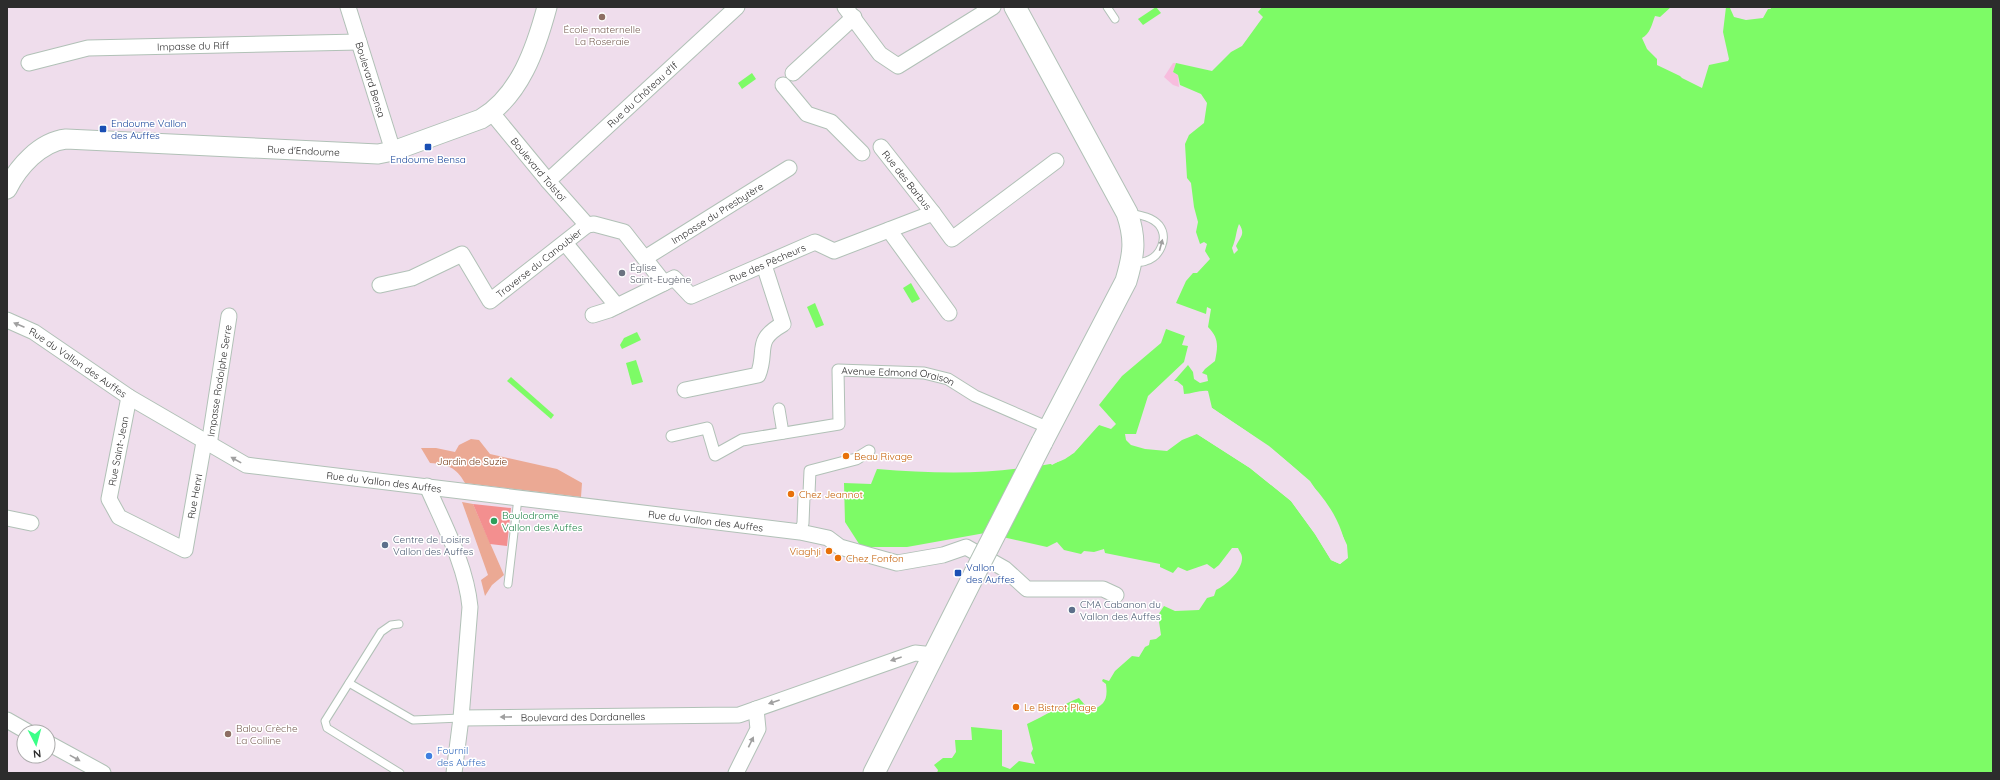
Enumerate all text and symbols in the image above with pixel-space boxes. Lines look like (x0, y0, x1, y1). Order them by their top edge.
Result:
marker: École maternelle La Roseraie (597, 12, 607, 22)
place label: École maternelle La Roseraie (563, 23, 641, 48)
street label: Impasse du Riff (157, 39, 229, 53)
street label: Boulevard Bensa (352, 40, 388, 119)
street label: Rue du Château d'If (605, 59, 681, 130)
place label: Endoume Vallon des Auffes (111, 117, 187, 142)
marker: Endoume Vallon des Auffes (98, 124, 108, 134)
street label: Boulevard Tolstoï (508, 135, 569, 205)
marker: Endoume Bensa (423, 142, 433, 152)
street label: Rue d'Endoume (267, 143, 340, 159)
street label: Rue des Barbus (879, 148, 934, 213)
place label: Endoume Bensa (390, 153, 466, 166)
street label: Impasse du Presbytère (669, 180, 766, 247)
street label: Traverse du Canoubier (494, 225, 585, 301)
one-way arrow (1159, 238, 1165, 251)
street label: Rue des Pêcheurs (727, 241, 808, 286)
place label: Église Saint-Eugène (630, 261, 692, 286)
marker: Église Saint-Eugène (617, 268, 627, 278)
one-way arrow (13, 322, 24, 328)
street label: Impasse Rodolphe Serre (204, 324, 235, 438)
street label: Rue du Vallon des Auffes (27, 325, 130, 401)
street label: Avenue Edmond Oraison (841, 364, 957, 389)
street label: Rue Saint-Jean (105, 415, 132, 487)
place label: Beau Rivage (854, 450, 913, 463)
marker: Beau Rivage (841, 451, 851, 461)
park label: Jardin de Suzie (437, 455, 508, 468)
one-way arrow (230, 457, 242, 463)
street label: Rue du Vallon des Auffes (326, 469, 443, 496)
street label: Rue Henri (185, 473, 205, 520)
place label: Chez Jeannot (799, 488, 863, 501)
marker: Chez Jeannot (786, 489, 796, 499)
street label: Rue du Vallon des Auffes (647, 508, 764, 535)
place label: Boulodrome Vallon des Auffes (502, 509, 583, 534)
marker: Boulodrome Vallon des Auffes (489, 516, 499, 526)
place label: Centre de Loisirs Vallon des Auffes (393, 533, 474, 558)
marker: Centre de Loisirs Vallon des Auffes (380, 540, 390, 550)
place label: Viaghji (789, 545, 821, 558)
marker: Viaghji (824, 546, 834, 556)
place label: Chez Fonfon (846, 552, 904, 565)
marker: Chez Fonfon (833, 553, 843, 563)
place label: Vallon des Auffes (966, 561, 1015, 586)
marker: Vallon des Auffes (953, 568, 963, 578)
place label: CMA Cabanon du Vallon des Auffes (1080, 598, 1161, 623)
marker: CMA Cabanon du Vallon des Auffes (1067, 605, 1077, 615)
one-way arrow (890, 657, 902, 663)
one-way arrow (767, 700, 779, 706)
place label: Le Bistrot Plage (1024, 701, 1097, 714)
marker: Le Bistrot Plage (1011, 702, 1021, 712)
street label: Boulevard des Dardanelles (521, 710, 646, 724)
one-way arrow (499, 714, 512, 720)
place label: Balou Crèche La Colline (236, 722, 298, 747)
north arrow (16, 724, 56, 764)
marker: Balou Crèche La Colline (223, 729, 233, 739)
one-way arrow (748, 736, 754, 748)
place label: Fournil des Auffes (437, 744, 486, 769)
text: N (32, 747, 42, 761)
marker: Fournil des Auffes (424, 751, 434, 761)
one-way arrow (69, 755, 81, 761)

